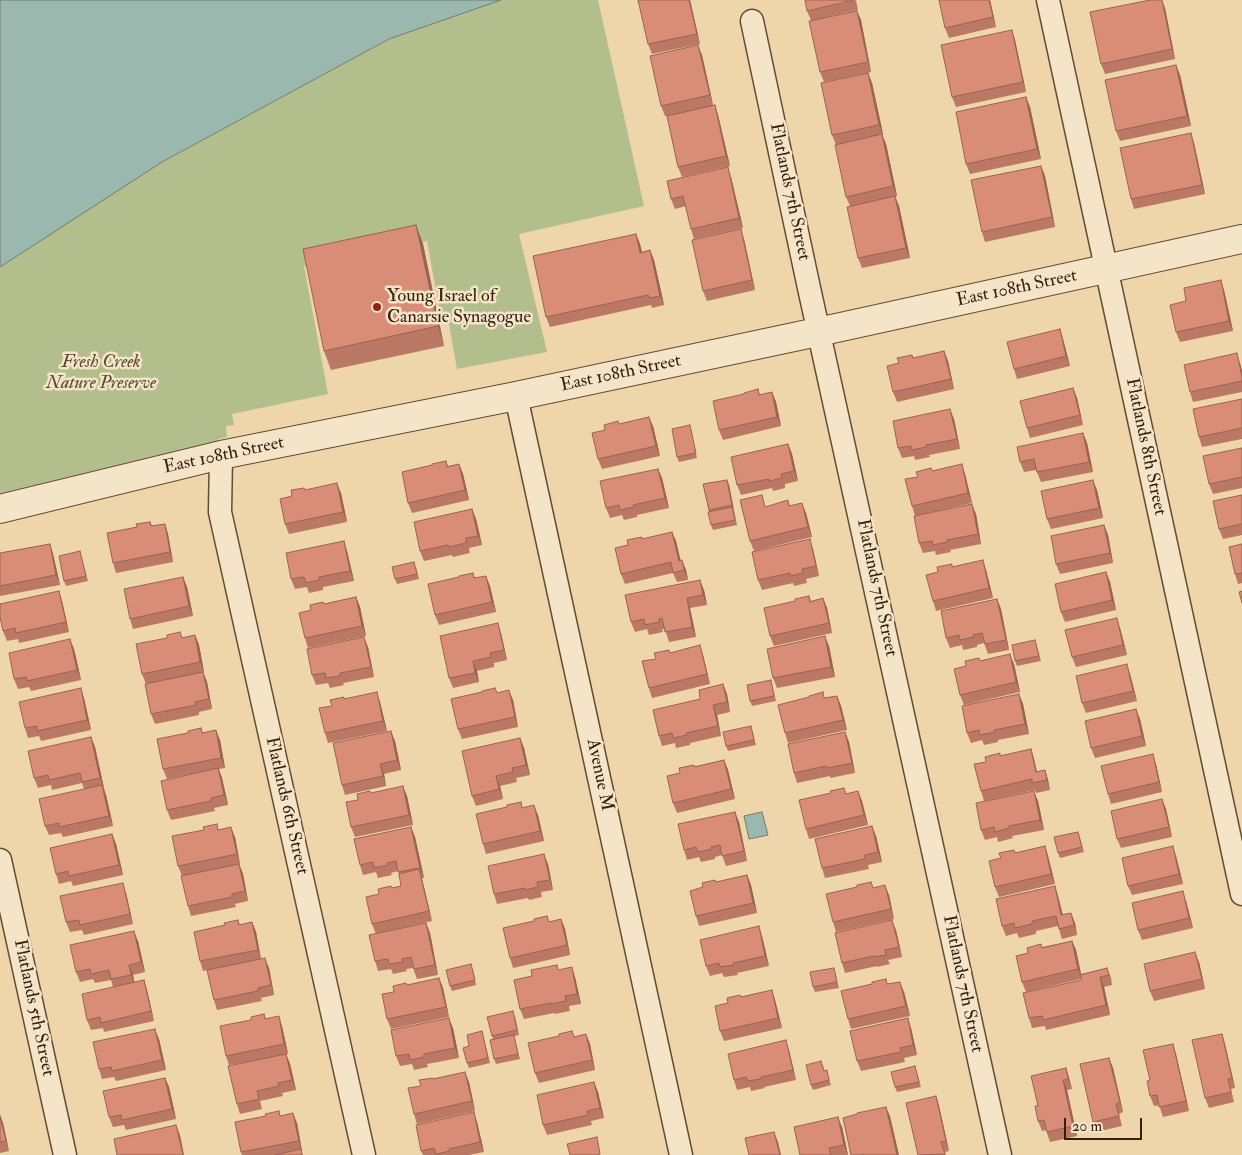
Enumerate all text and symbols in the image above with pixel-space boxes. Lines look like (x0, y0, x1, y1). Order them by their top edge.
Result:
street label: Flatlands 7th Street (764, 121, 814, 263)
street label: East 108th Street (955, 266, 1079, 312)
place label: Young Israel of Canarsie Synagogue (387, 286, 531, 328)
marker: Young Israel of Canarsie Synagogue (371, 301, 383, 313)
street label: East 108th Street (559, 351, 683, 397)
park label: Fresh Creek Nature Preserve (46, 352, 156, 394)
street label: Flatlands 8th Street (1120, 376, 1170, 518)
street label: East 108th Street (162, 433, 286, 479)
street label: Flatlands 7th Street (851, 517, 901, 659)
street label: Flatlands 6th Street (260, 735, 312, 877)
street label: Avenue M (581, 737, 617, 813)
street label: Flatlands 7th Street (937, 913, 987, 1055)
street label: Flatlands 5th Street (8, 937, 58, 1079)
scale bar (1067, 1108, 1144, 1140)
text: 20 m (1072, 1117, 1102, 1136)

